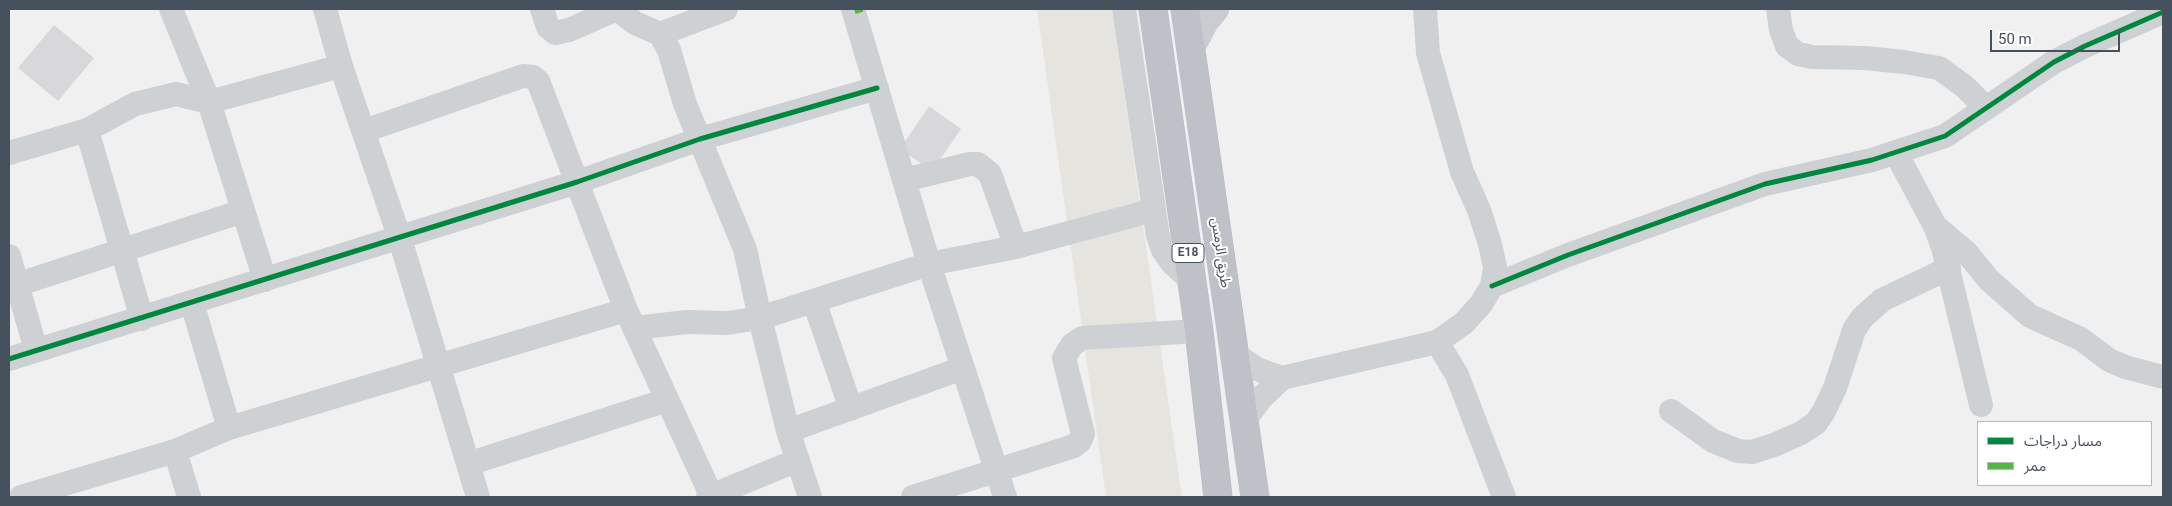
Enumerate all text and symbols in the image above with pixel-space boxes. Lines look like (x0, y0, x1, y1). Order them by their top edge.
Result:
scale bar (1992, 20, 2122, 52)
text: 50 m (1998, 30, 2032, 48)
street label: طريق الرمس (1207, 217, 1233, 289)
road number: E18 (1172, 244, 1204, 262)
legend (1977, 421, 2152, 486)
text: مسار دراجات (2024, 432, 2102, 450)
text: ممر (2024, 457, 2047, 475)

